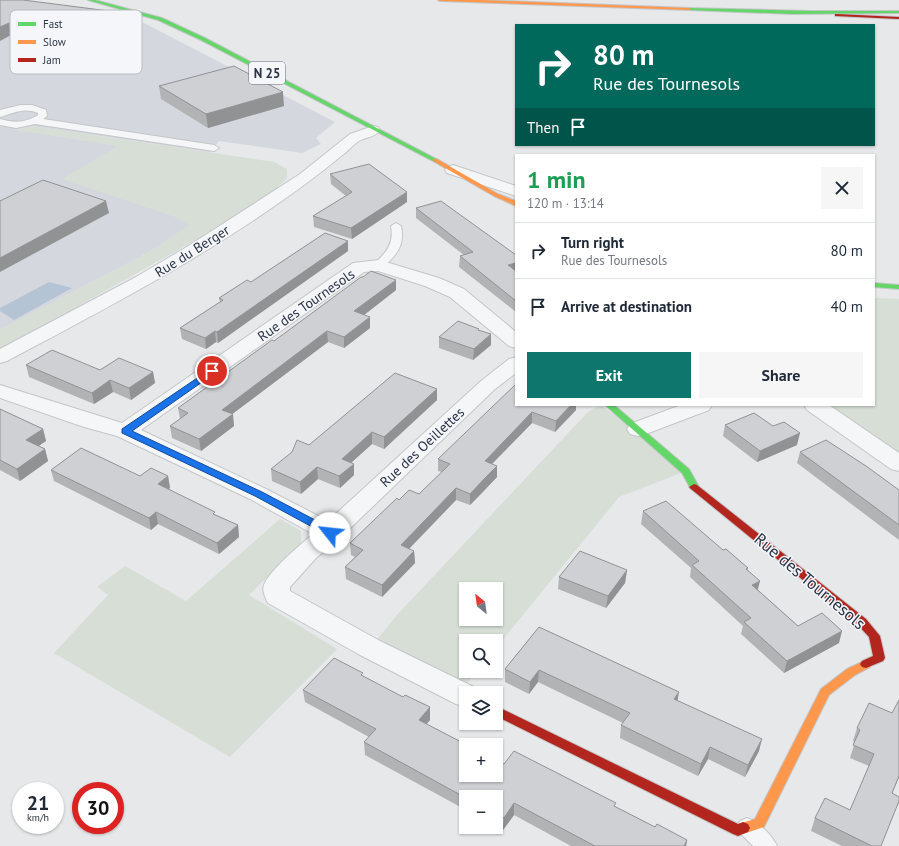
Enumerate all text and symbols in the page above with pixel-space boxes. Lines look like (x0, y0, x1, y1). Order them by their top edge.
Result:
legend (10, 10, 142, 74)
text: Fast (43, 17, 63, 31)
text: Slow (43, 35, 66, 49)
text: 80 m (593, 36, 654, 73)
icon: right (527, 40, 579, 92)
text: Jam (42, 53, 61, 67)
road number: N 25 (249, 62, 285, 84)
text: Rue des Tournesols (593, 72, 740, 95)
icon: arrive (567, 116, 589, 138)
text: Then (527, 118, 559, 137)
text: 1 min (527, 164, 586, 195)
button: close (821, 167, 863, 209)
text: 120 m · 13:14 (527, 195, 604, 212)
street label: Rue du Berger (151, 221, 233, 281)
text: Turn right (561, 233, 624, 252)
icon: right (527, 240, 549, 262)
text: 80 m (830, 241, 863, 260)
text: Rue des Tournesols (561, 252, 667, 269)
street label: Rue des Tournesols (254, 265, 358, 345)
icon: arrive (527, 296, 549, 318)
text: Arrive at destination (561, 297, 692, 316)
text: 40 m (830, 297, 863, 316)
button: Exit (527, 352, 691, 398)
button: Share (699, 352, 863, 398)
pin (195, 354, 229, 388)
icon: arrive (201, 360, 223, 382)
street label: Rue des Oeillettes (376, 403, 468, 491)
position arrow (309, 512, 351, 554)
street label: Rue des Tournesols (750, 528, 870, 634)
north arrow (459, 582, 503, 626)
map controls (459, 582, 503, 834)
button: search (459, 634, 503, 678)
button: layers (459, 686, 503, 730)
button: + (459, 738, 503, 782)
speed limit sign: 30 (72, 782, 124, 834)
text: 21 (27, 790, 49, 816)
button: − (459, 790, 503, 834)
text: km/h (27, 811, 49, 824)

